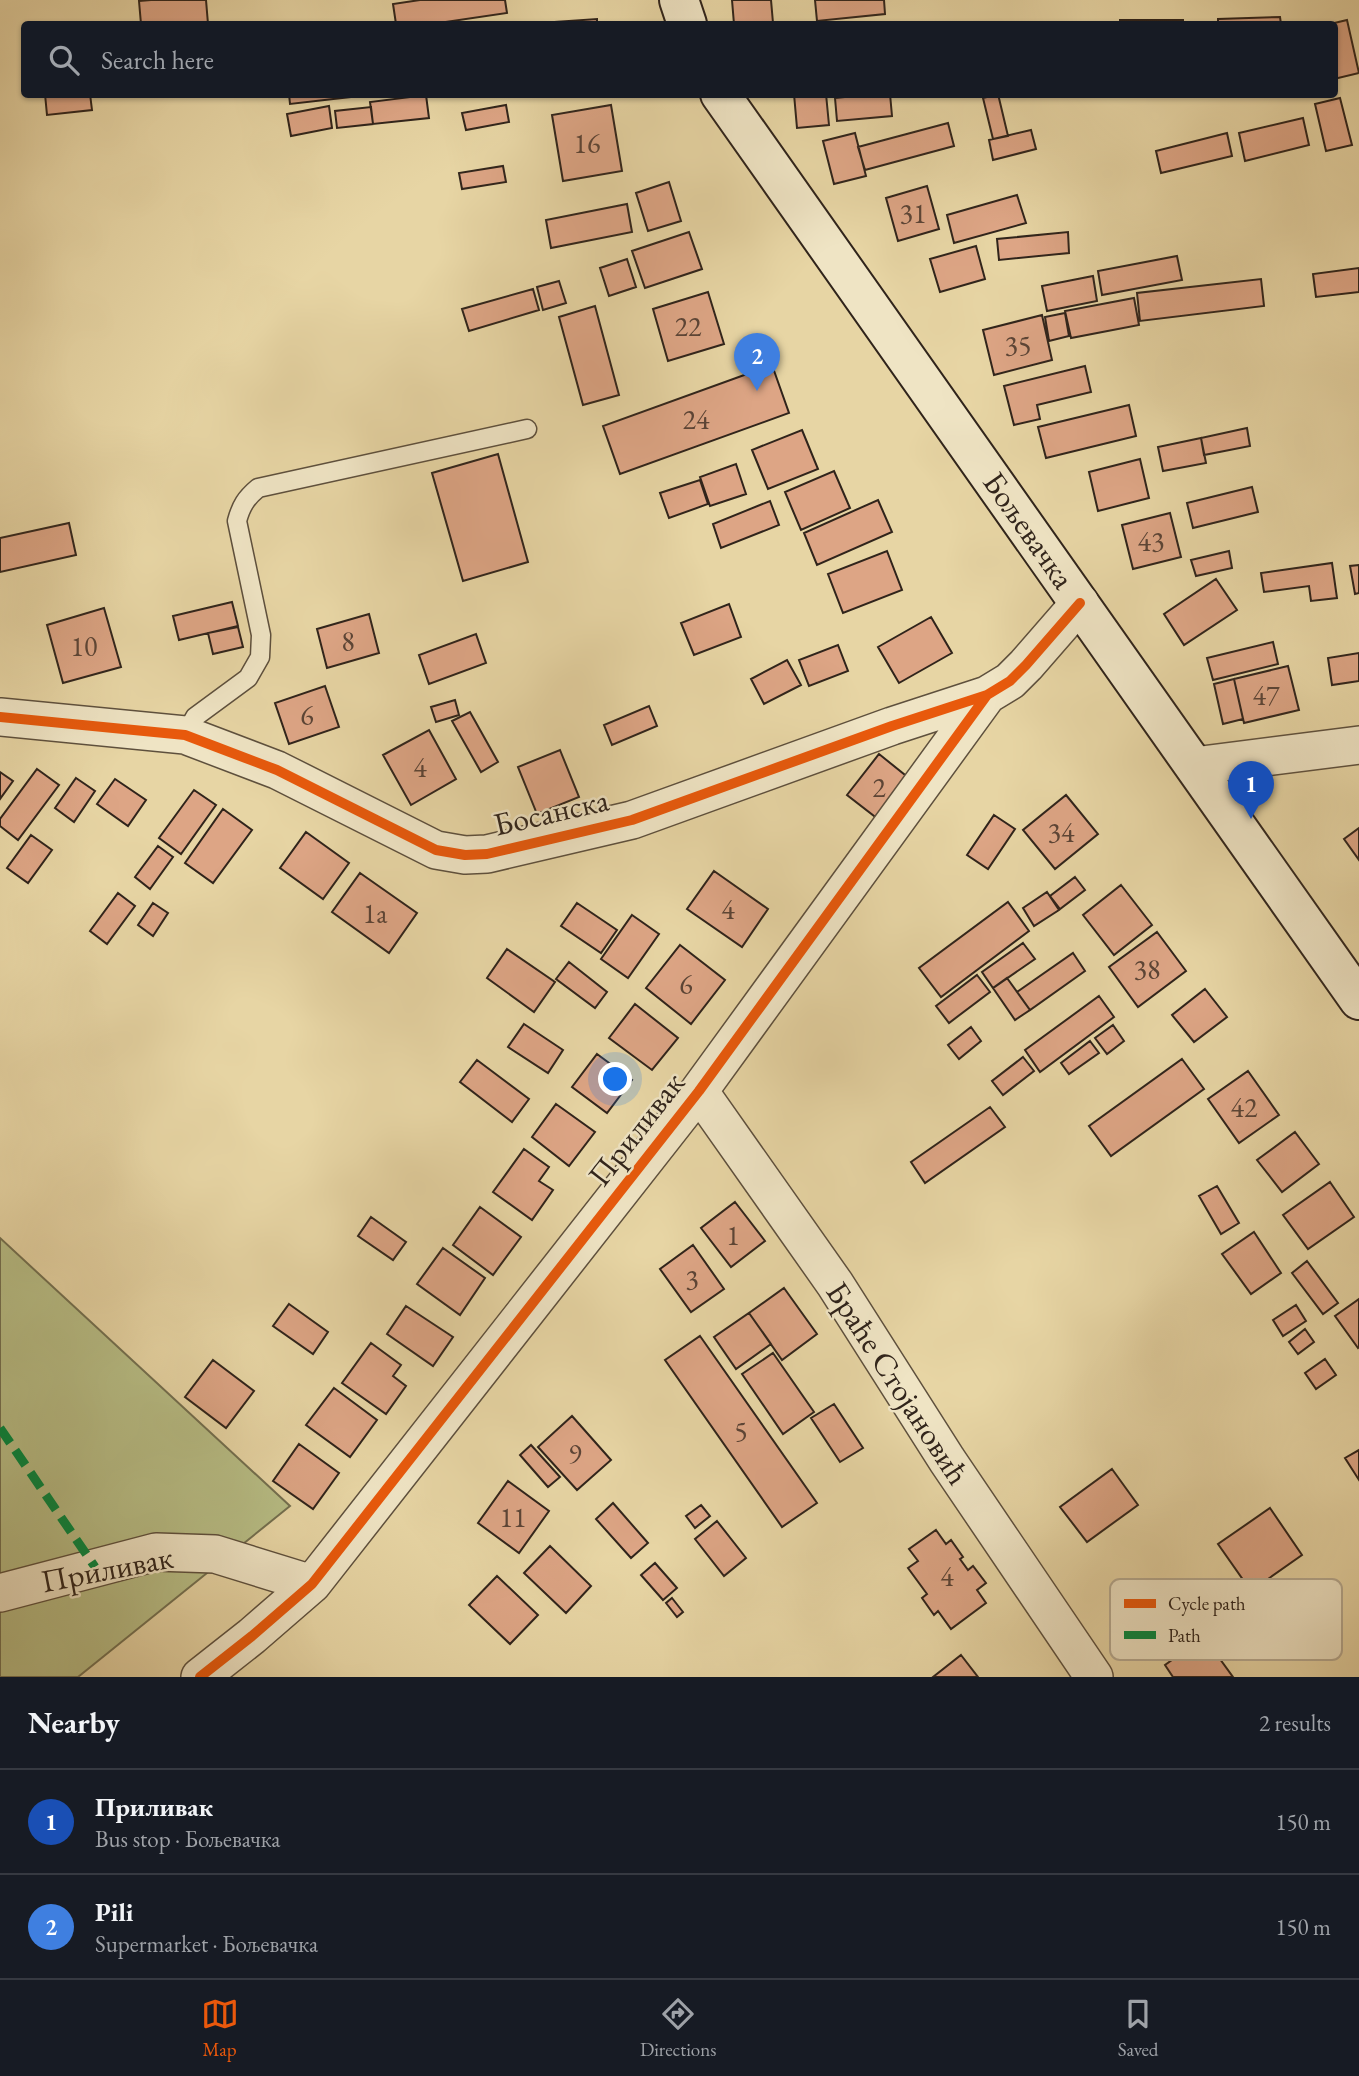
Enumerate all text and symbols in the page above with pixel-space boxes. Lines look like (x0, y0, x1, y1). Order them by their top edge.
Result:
search box (21, 21, 1338, 98)
icon: search (45, 41, 83, 79)
text: Search here (101, 43, 214, 77)
house number: 16 (574, 125, 600, 161)
house number: 31 (900, 195, 926, 231)
house number: 22 (675, 308, 702, 344)
house number: 35 (1005, 327, 1031, 363)
pin: 2 (734, 333, 780, 391)
house number: 24 (683, 401, 710, 437)
street label: Бољевачка (973, 463, 1085, 597)
house number: 43 (1138, 523, 1164, 559)
house number: 8 (341, 623, 355, 659)
house number: 10 (71, 628, 97, 664)
house number: 47 (1253, 677, 1280, 713)
house number: 6 (300, 697, 314, 733)
house number: 4 (413, 749, 427, 785)
pin: 1 (1228, 761, 1274, 819)
house number: 2 (872, 769, 886, 805)
street label: Босанска (489, 778, 613, 846)
house number: 34 (1048, 814, 1075, 850)
house number: 4 (721, 891, 735, 927)
house number: 1a (363, 895, 388, 931)
house number: 38 (1134, 951, 1160, 987)
house number: 6 (679, 966, 693, 1002)
your location (598, 1062, 632, 1096)
street label: Приливак (578, 1063, 694, 1195)
house number: 42 (1231, 1089, 1258, 1125)
house number: 1 (726, 1217, 740, 1253)
house number: 3 (685, 1261, 699, 1297)
street label: Браће Стојановић (817, 1273, 979, 1493)
house number: 5 (734, 1413, 748, 1449)
house number: 9 (568, 1435, 582, 1471)
house number: 11 (500, 1499, 526, 1535)
street label: Приливак (37, 1536, 177, 1602)
house number: 4 (940, 1558, 954, 1594)
legend (1110, 1579, 1342, 1660)
text: Cycle path (1168, 1591, 1246, 1616)
text: Path (1168, 1623, 1201, 1648)
text: Nearby (28, 1703, 120, 1742)
text: 2 results (1259, 1708, 1331, 1738)
text: Приливак (95, 1790, 213, 1824)
text: 1 (45, 1807, 57, 1837)
text: 150 m (1275, 1807, 1331, 1837)
text: Bus stop · Бољевачка (95, 1824, 281, 1854)
text: Pili (95, 1895, 134, 1929)
text: 2 (45, 1912, 57, 1942)
text: 150 m (1275, 1912, 1331, 1942)
text: Supermarket · Бољевачка (95, 1929, 318, 1959)
tab: Map (201, 1995, 239, 2062)
tab: Directions (640, 1995, 716, 2062)
tab: Saved (1118, 1995, 1158, 2062)

